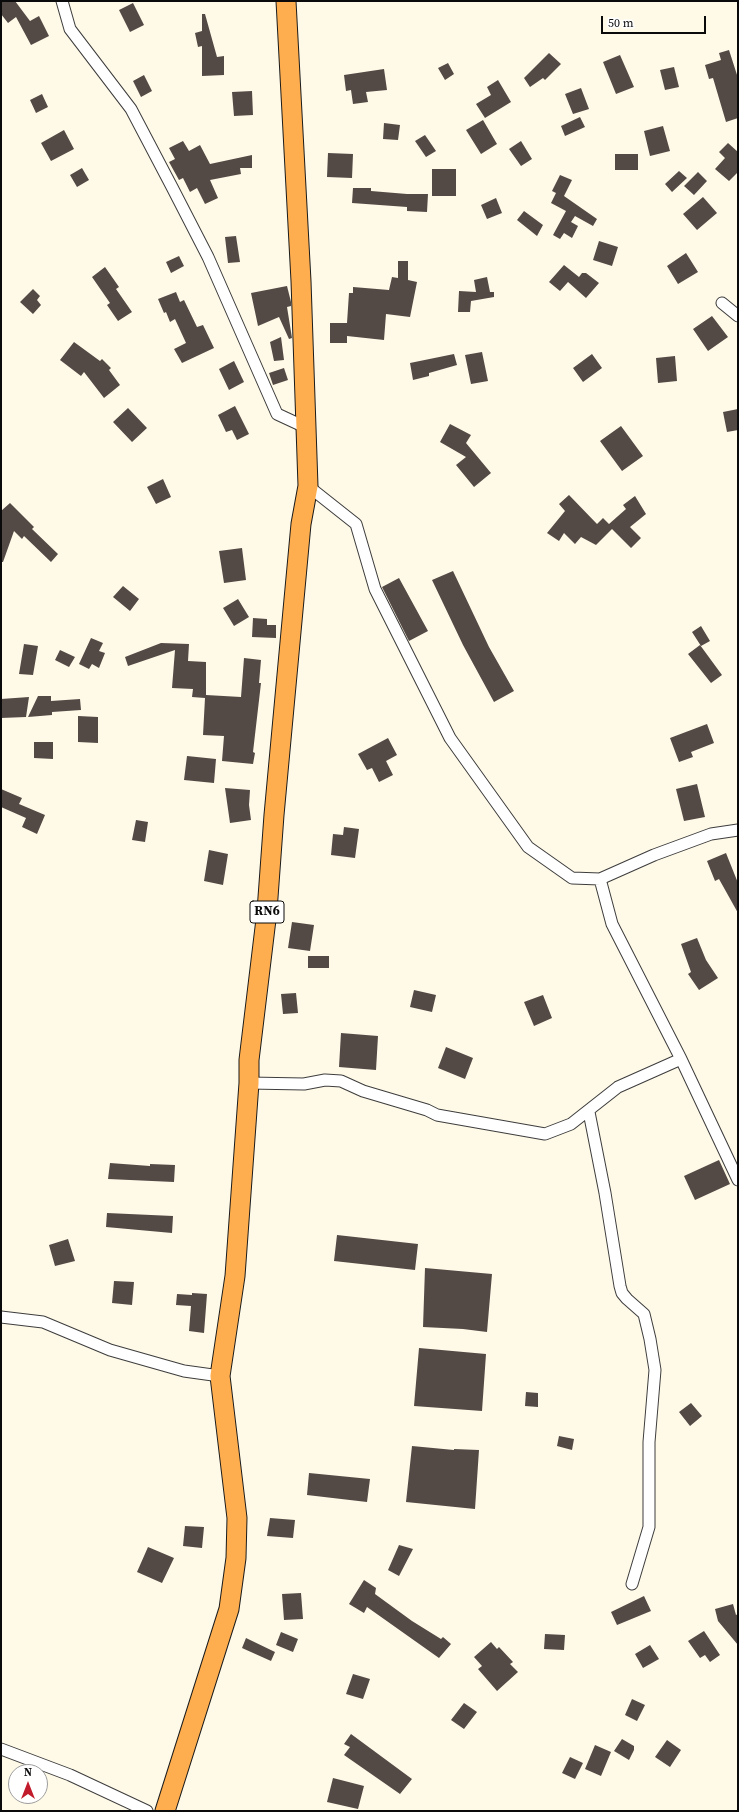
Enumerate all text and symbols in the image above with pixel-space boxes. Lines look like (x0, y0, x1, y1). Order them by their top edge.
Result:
scale bar (603, 8, 708, 34)
text: 50 m (608, 15, 634, 31)
road number: RN6 (250, 901, 284, 923)
north arrow (8, 1764, 48, 1804)
text: N (24, 1765, 32, 1780)

